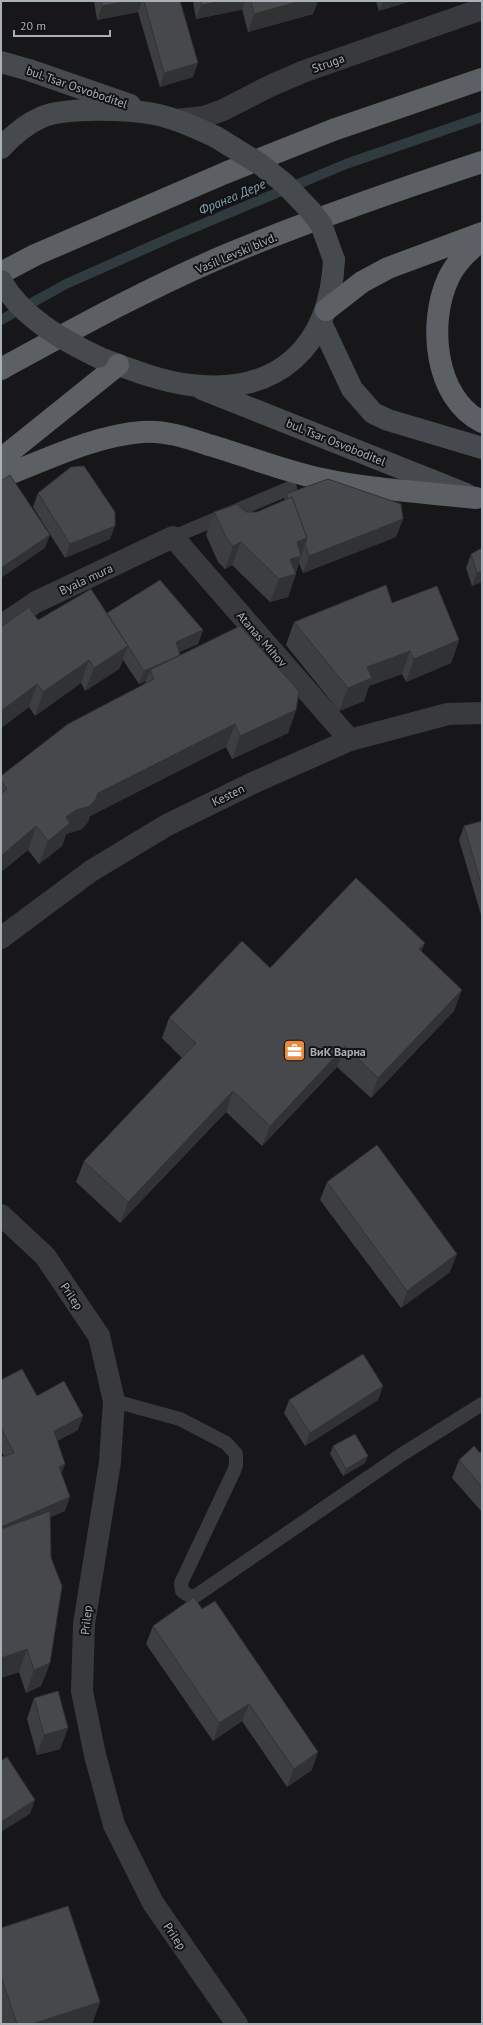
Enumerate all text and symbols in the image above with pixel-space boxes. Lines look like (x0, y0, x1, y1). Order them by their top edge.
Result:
scale bar (14, 12, 110, 38)
text: 20 m (20, 18, 46, 33)
street label: Struga (310, 50, 346, 76)
street label: bul. Tsar Osvoboditel (24, 63, 130, 112)
water label: Франга Дере (196, 175, 268, 219)
street label: Vasil Levski blvd. (192, 229, 279, 277)
street label: bul. Tsar Osvoboditel (284, 415, 388, 469)
street label: Byala mura (57, 560, 115, 598)
street label: Atanas Mihov (234, 608, 290, 670)
street label: Kesten (209, 781, 247, 809)
office icon: ВиК Варна (282, 1038, 308, 1064)
place label: ВиК Варна (310, 1044, 366, 1059)
street label: Prilep (57, 1280, 87, 1312)
street label: Prilep (77, 1604, 95, 1636)
street label: Prilep (160, 1920, 190, 1952)

